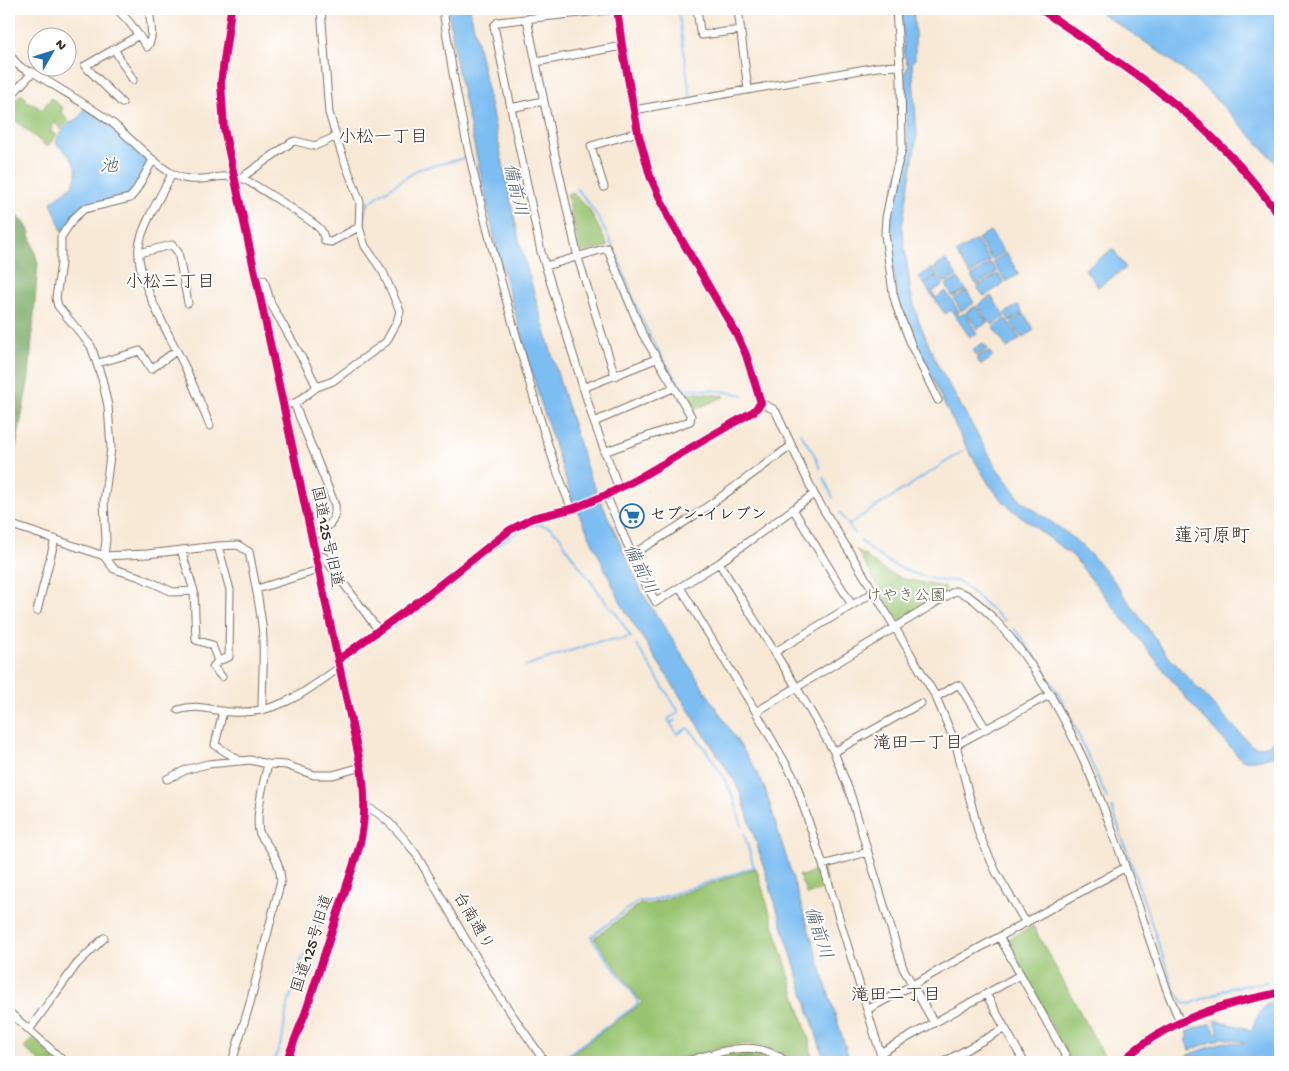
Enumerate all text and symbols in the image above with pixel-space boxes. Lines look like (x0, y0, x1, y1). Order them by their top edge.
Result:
north arrow (28, 28, 78, 78)
text: N (51, 36, 70, 54)
district label: 小松一丁目 (338, 127, 428, 149)
water label: 池 (100, 156, 119, 178)
water label: 備前川 (498, 161, 531, 219)
district label: 小松三丁目 (125, 272, 215, 294)
street label: 国道125号旧道 (305, 485, 346, 589)
supermarket icon: セブン-イレブン (619, 503, 645, 529)
place label: セブン-イレブン (650, 506, 767, 526)
district label: 蓮河原町 (1174, 525, 1250, 549)
water label: 備前川 (618, 541, 661, 599)
park label: けやき公園 (866, 587, 946, 607)
district label: 滝田一丁目 (873, 733, 963, 755)
street label: 台南通り (448, 889, 498, 954)
street label: 国道125号旧道 (288, 892, 339, 996)
water label: 備前川 (799, 904, 836, 962)
district label: 滝田二丁目 (851, 985, 941, 1007)

